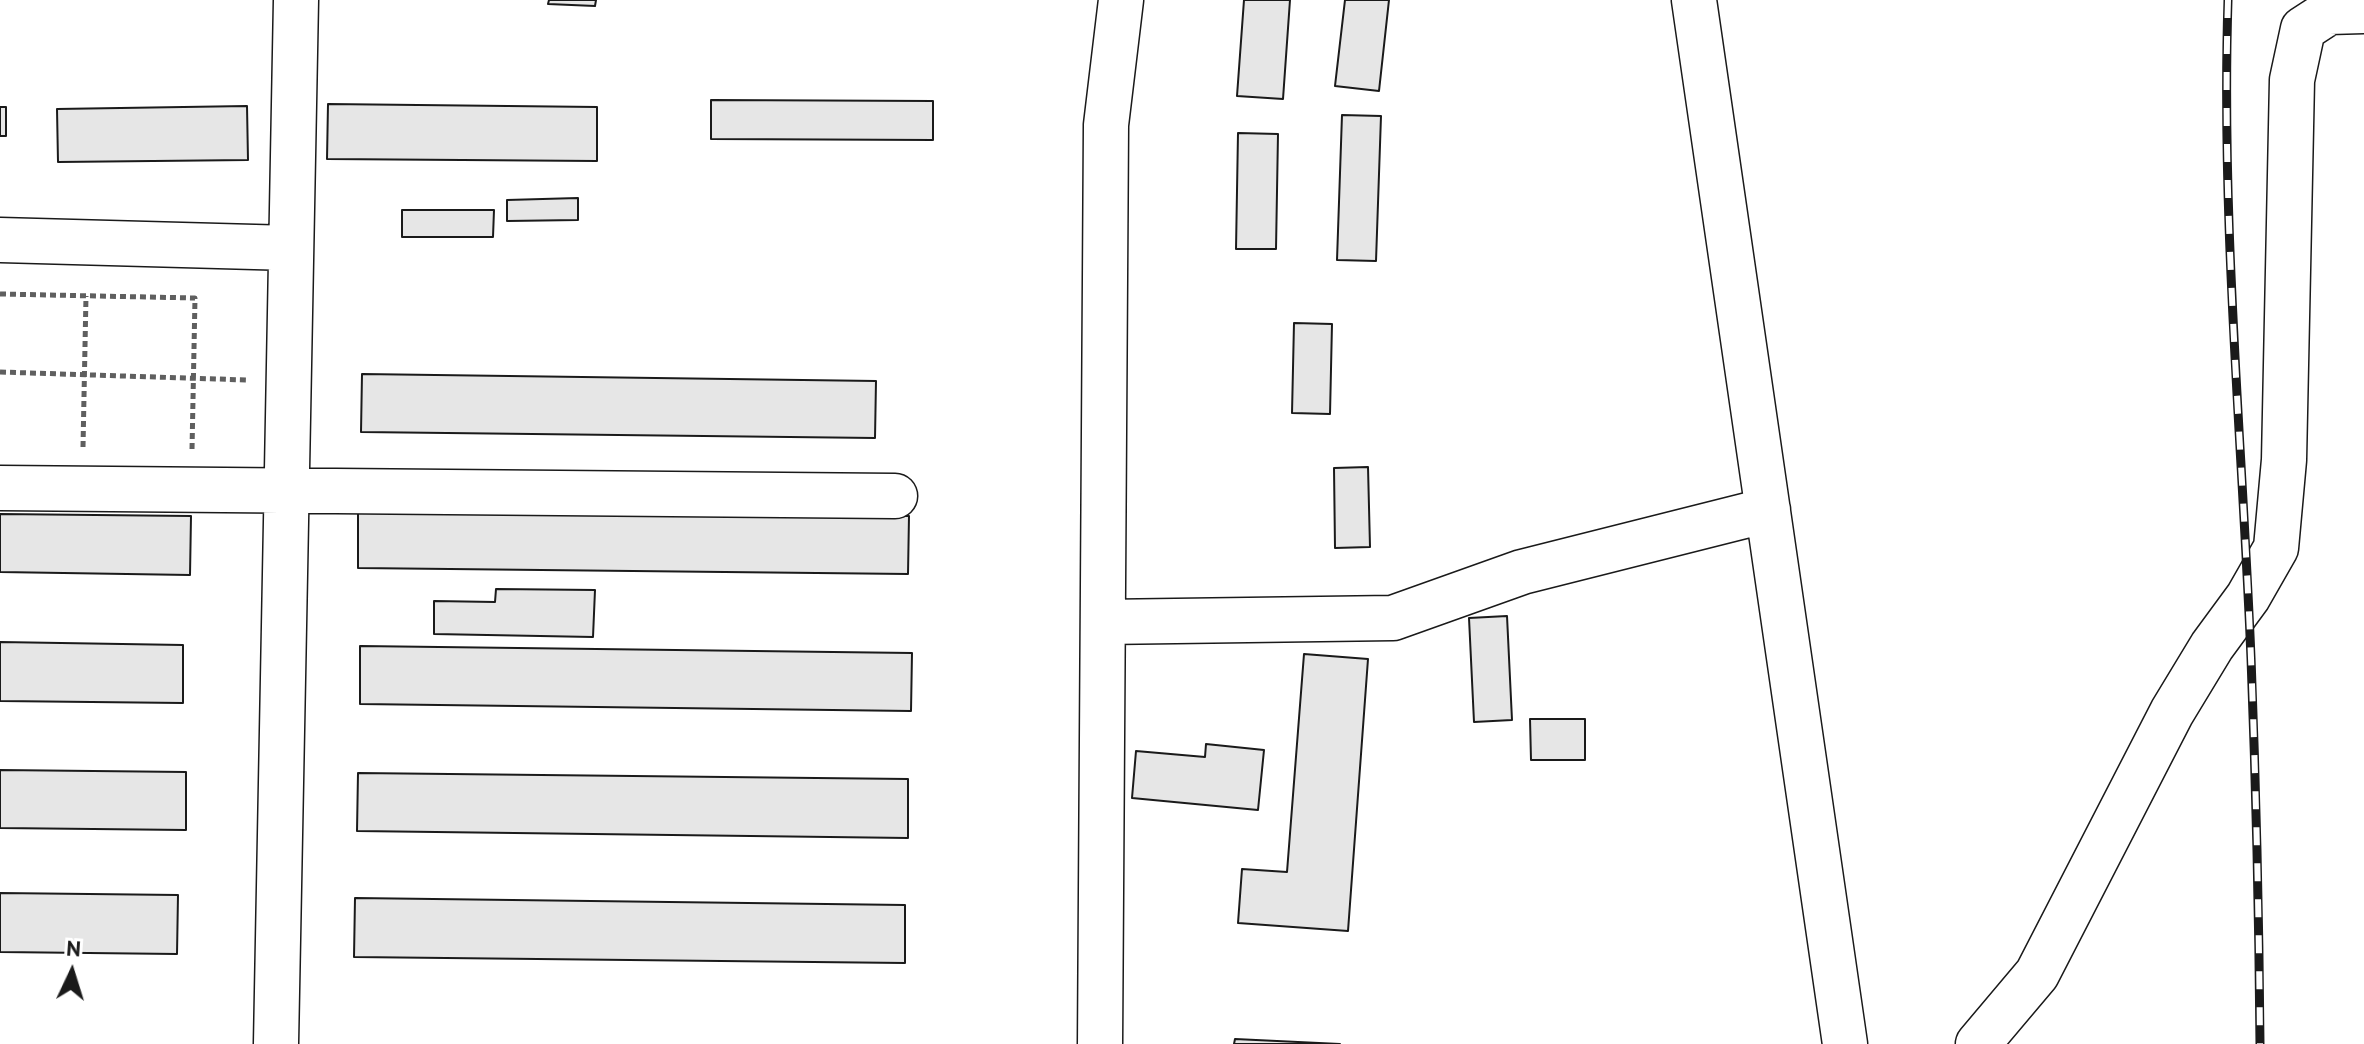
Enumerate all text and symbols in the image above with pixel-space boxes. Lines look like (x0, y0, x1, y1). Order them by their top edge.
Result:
north arrow (32, 932, 112, 1012)
text: N (65, 934, 82, 963)

